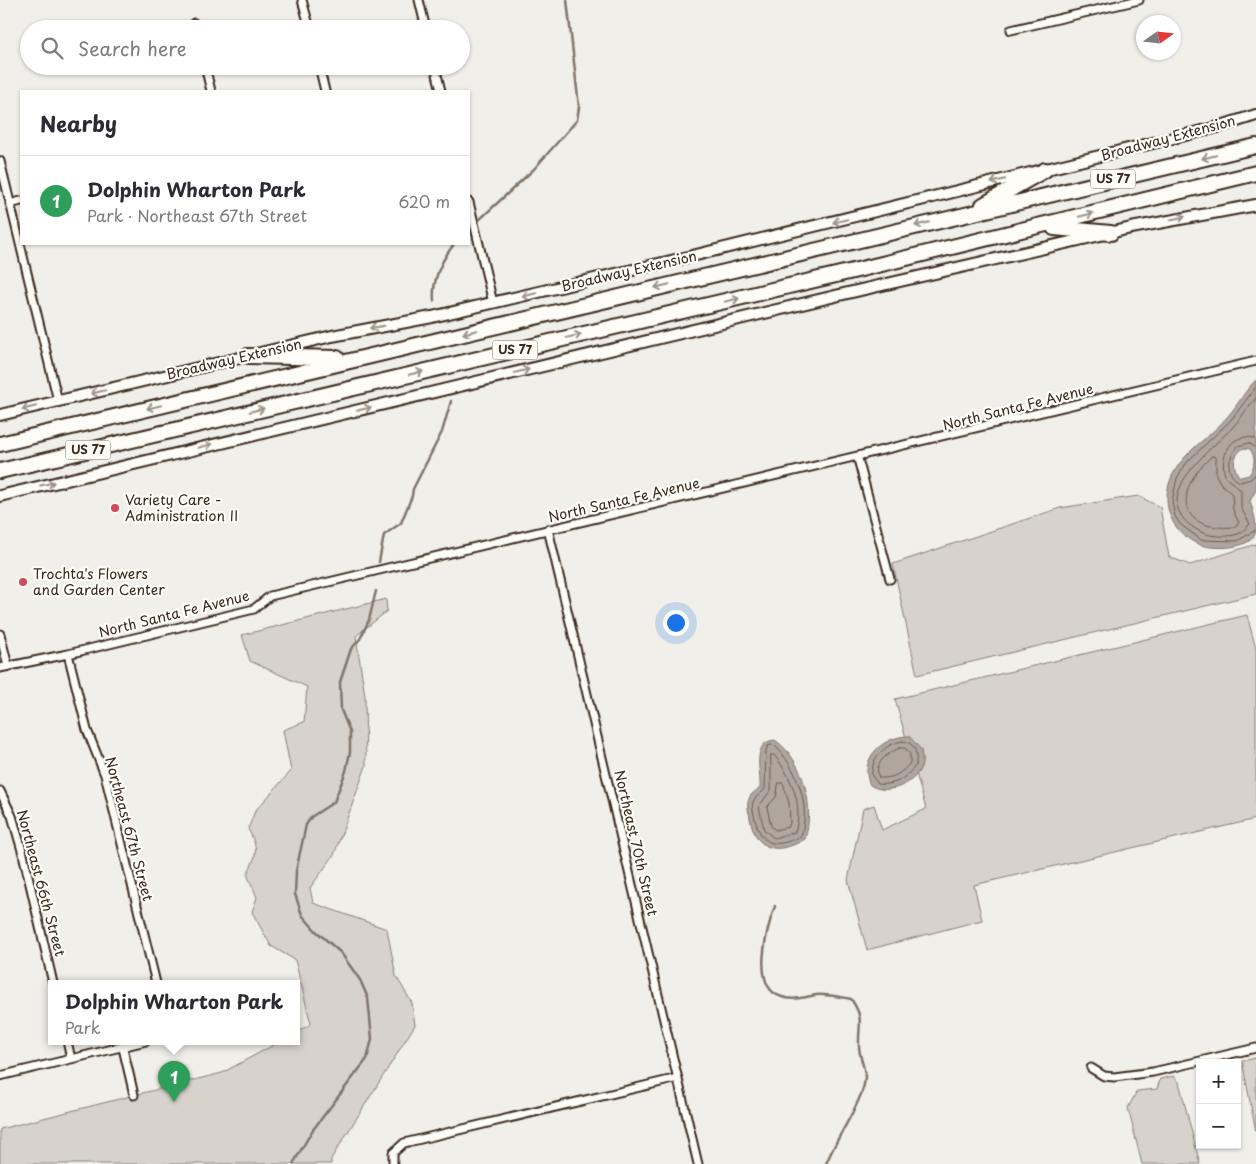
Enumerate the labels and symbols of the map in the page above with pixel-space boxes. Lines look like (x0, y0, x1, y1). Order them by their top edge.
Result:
north arrow (1136, 15, 1181, 60)
street label: Broadway Extension (1098, 109, 1237, 166)
one-way arrow (1201, 153, 1217, 162)
road number: US 77 (1090, 170, 1136, 188)
one-way arrow (990, 177, 1006, 187)
one-way arrow (1077, 210, 1093, 219)
one-way arrow (1170, 213, 1186, 222)
one-way arrow (832, 217, 848, 226)
one-way arrow (914, 220, 930, 229)
street label: Broadway Extension (559, 245, 699, 296)
one-way arrow (654, 282, 670, 291)
one-way arrow (521, 291, 537, 300)
one-way arrow (724, 295, 740, 304)
one-way arrow (370, 323, 386, 333)
one-way arrow (462, 328, 478, 337)
one-way arrow (565, 331, 581, 340)
street label: Broadway Extension (164, 333, 304, 384)
road number: US 77 (492, 340, 538, 360)
one-way arrow (513, 366, 529, 375)
one-way arrow (407, 368, 423, 377)
street label: North Santa Fe Avenue (940, 378, 1095, 435)
one-way arrow (90, 388, 106, 397)
one-way arrow (147, 403, 163, 412)
one-way arrow (21, 404, 37, 413)
one-way arrow (355, 404, 371, 413)
one-way arrow (249, 405, 265, 414)
road number: US 77 (66, 440, 110, 460)
one-way arrow (197, 441, 213, 450)
street label: North Santa Fe Avenue (546, 472, 702, 527)
one-way arrow (39, 479, 55, 488)
place label: Variety Care - Administration II (125, 489, 238, 526)
marker: Variety Care - Administration II (109, 502, 121, 514)
place label: Trochta's Flowers and Garden Center (33, 563, 165, 600)
marker: Trochta's Flowers and Garden Center (17, 576, 29, 588)
street label: North Santa Fe Avenue (96, 585, 251, 642)
your location (663, 610, 689, 636)
street label: Northeast 67th Street (100, 754, 159, 904)
street label: Northeast 70th Street (609, 768, 664, 918)
street label: Northeast 66th Street (12, 807, 71, 959)
pin: 1 (158, 1061, 190, 1102)

